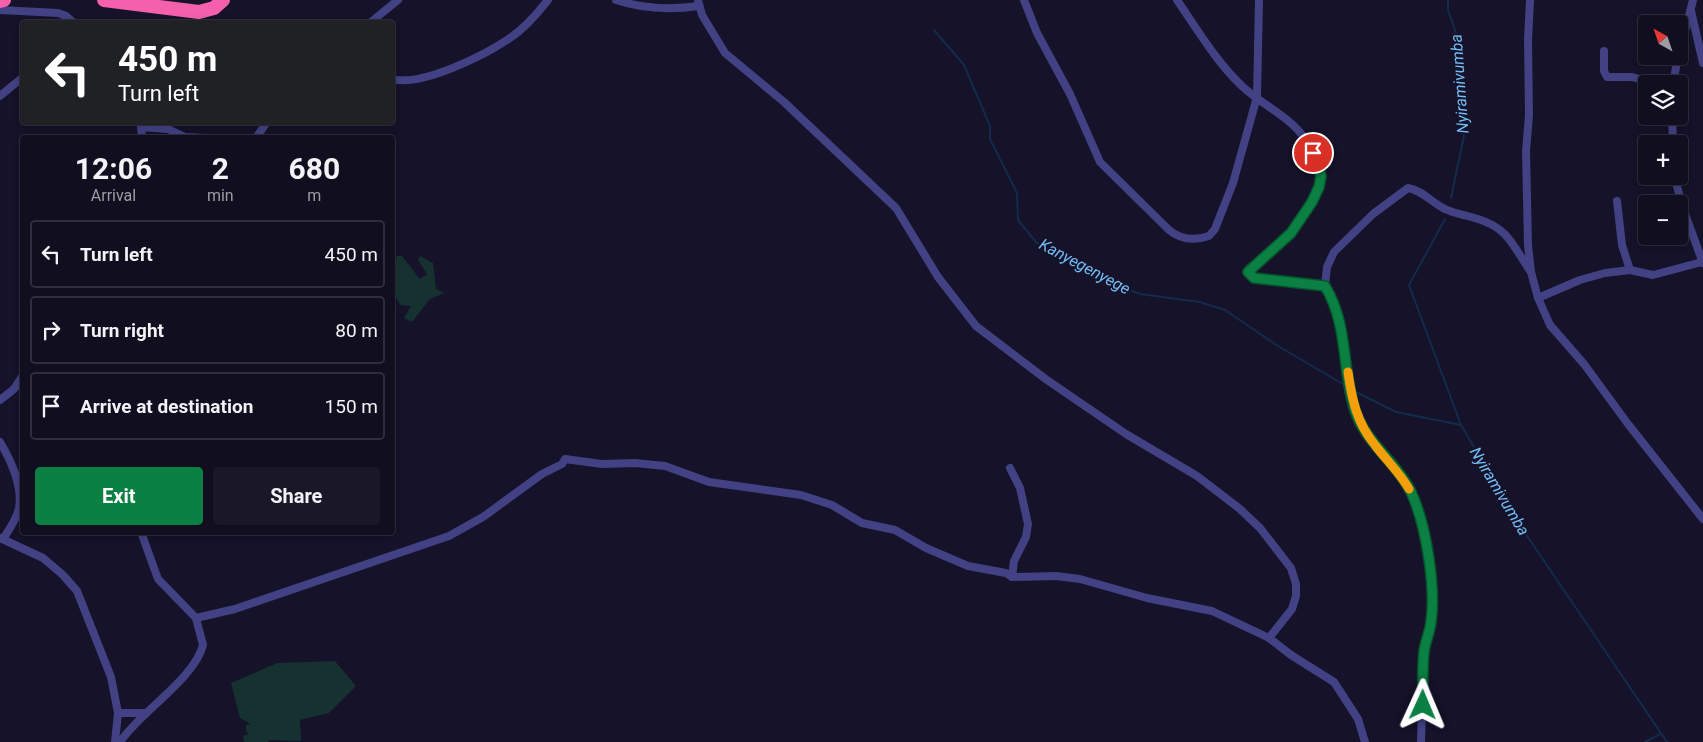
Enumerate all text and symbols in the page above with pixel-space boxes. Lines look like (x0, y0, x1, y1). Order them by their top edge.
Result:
north arrow (1638, 15, 1688, 65)
map controls (1638, 15, 1688, 245)
water label: Nyiramivumba (1447, 34, 1472, 134)
text: 450 m (118, 39, 217, 80)
icon: left (35, 40, 100, 105)
button: layers (1638, 75, 1688, 125)
text: Turn left (118, 81, 199, 106)
pin (1292, 132, 1334, 174)
button: + (1638, 135, 1688, 185)
icon: arrive (1299, 139, 1327, 167)
text: 12:06 (75, 151, 152, 186)
text: 2 (212, 151, 229, 186)
text: 680 (289, 151, 340, 186)
text: Arrival (91, 186, 136, 205)
text: min (207, 186, 234, 205)
text: m (307, 186, 321, 205)
button: − (1638, 195, 1688, 245)
water label: Kanyegenyege (1036, 235, 1133, 298)
icon: left (37, 240, 65, 268)
text: Turn left (80, 243, 153, 266)
text: 450 m (325, 243, 378, 266)
icon: right (37, 316, 65, 344)
text: Turn right (80, 319, 164, 342)
text: 80 m (335, 319, 378, 342)
icon: arrive (37, 392, 65, 420)
text: Arrive at destination (80, 395, 253, 418)
text: 150 m (325, 395, 378, 418)
water label: Nyiramivumba (1466, 444, 1533, 539)
button: Exit (35, 467, 203, 525)
button: Share (213, 467, 380, 525)
position arrow (1396, 678, 1448, 730)

